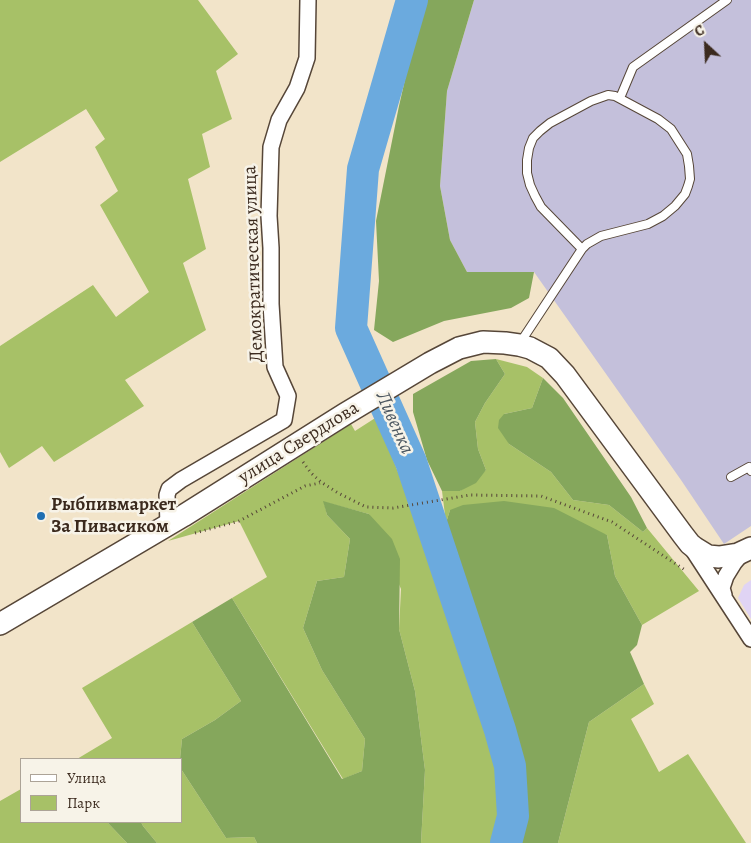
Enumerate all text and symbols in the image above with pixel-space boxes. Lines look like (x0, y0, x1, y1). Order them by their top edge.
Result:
north arrow (681, 20, 731, 70)
text: С (692, 21, 707, 41)
street label: Демократическая улица (239, 165, 269, 363)
water label: Ливенка (370, 388, 418, 458)
street label: улица Свердлова (235, 397, 363, 489)
place label: Рыбпивмаркет За Пивасиком (51, 494, 176, 538)
marker: Рыбпивмаркет За Пивасиком (35, 510, 47, 522)
legend (20, 758, 182, 823)
text: Улица (67, 768, 106, 788)
text: Парк (67, 793, 100, 813)

